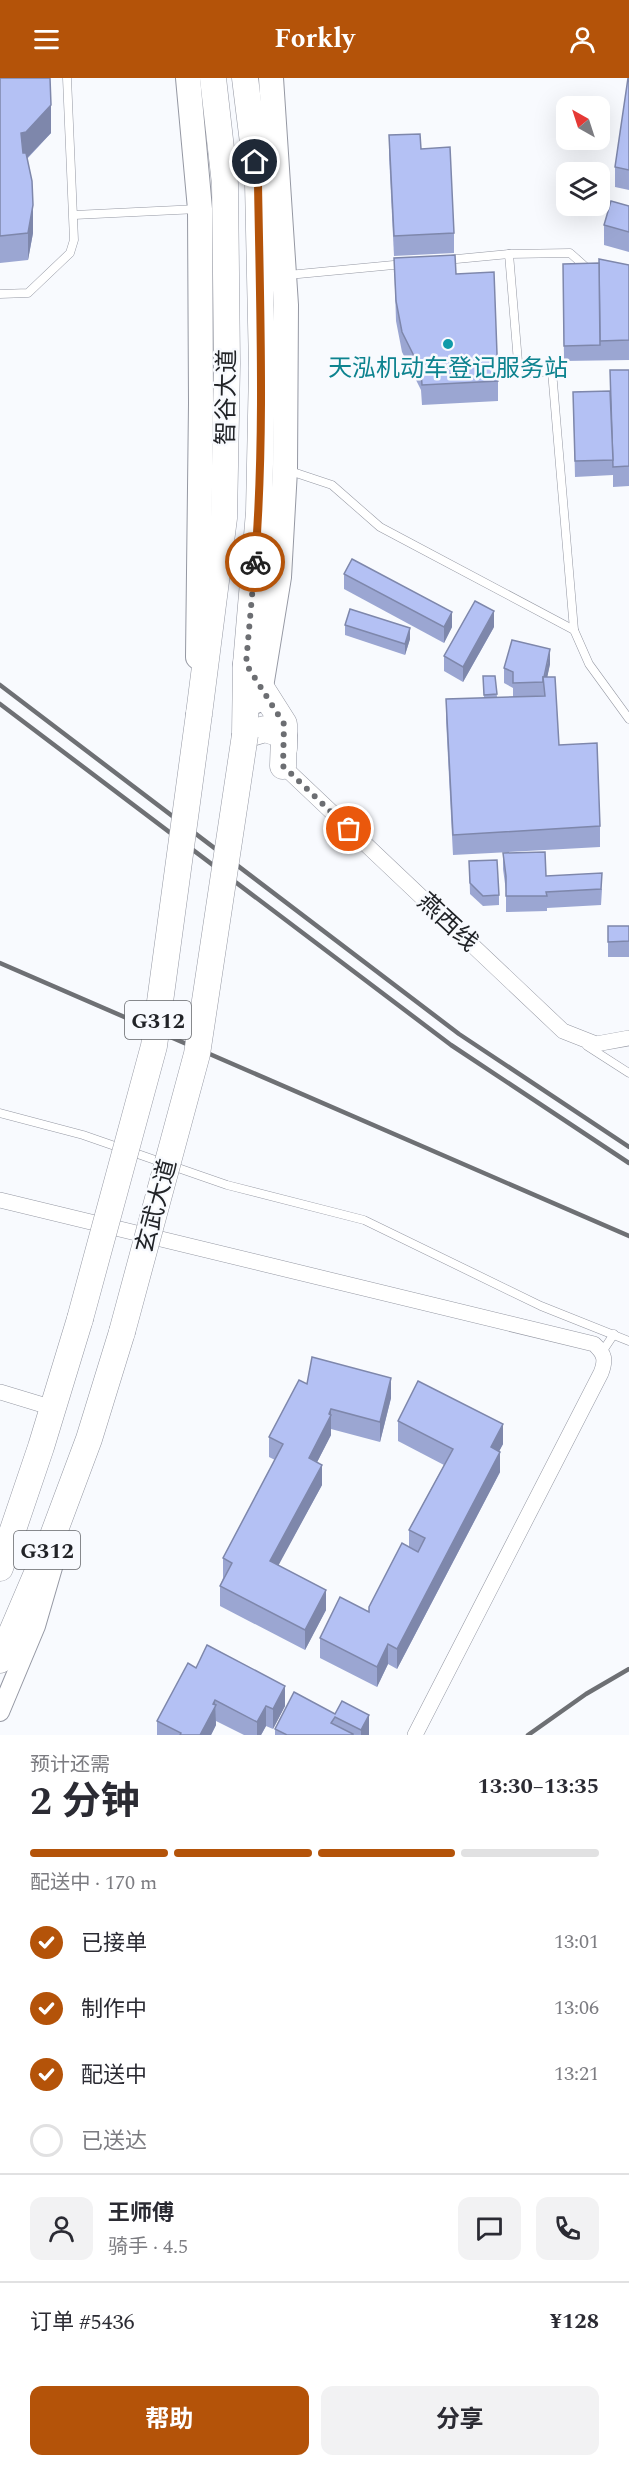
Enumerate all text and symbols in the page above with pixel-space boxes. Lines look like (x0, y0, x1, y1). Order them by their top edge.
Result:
text: Forkly (274, 18, 355, 60)
icon: menu (30, 23, 63, 56)
icon: person (566, 23, 599, 56)
north arrow (556, 96, 610, 150)
map controls (556, 96, 610, 216)
pin (229, 136, 280, 187)
icon: home (238, 145, 271, 178)
button: layers (556, 162, 610, 216)
marker: 天泓机动车登记服务站 (441, 337, 455, 351)
street label: 智谷大道 (208, 349, 246, 445)
place label: 天泓机动车登记服务站 (328, 351, 568, 387)
courier (225, 532, 285, 592)
icon: bike (239, 546, 272, 579)
pin (323, 803, 374, 854)
icon: bag (332, 812, 365, 845)
street label: 燕西线 (409, 885, 486, 960)
road number: G312 (125, 1001, 191, 1039)
street label: 玄武大道 (127, 1155, 187, 1257)
road number: G312 (14, 1531, 80, 1569)
text: 预计还需 (30, 1750, 110, 1780)
text: 13:30–13:35 (477, 1770, 599, 1803)
text: 2 分钟 (30, 1773, 140, 1832)
text: 配送中 · 170 m (30, 1868, 157, 1898)
icon: check (30, 1926, 63, 1959)
text: 已接单 (81, 1927, 147, 1960)
text: 13:01 (554, 1927, 599, 1957)
icon: check (30, 1992, 63, 2025)
text: 制作中 (81, 1993, 147, 2026)
text: 13:06 (554, 1993, 599, 2023)
icon: check (30, 2058, 63, 2091)
text: 配送中 (81, 2059, 147, 2092)
text: 13:21 (554, 2059, 599, 2089)
text: 已送达 (81, 2125, 147, 2158)
button: person (30, 2197, 93, 2260)
text: 王师傅 (108, 2197, 174, 2230)
button: chat (458, 2197, 521, 2260)
button: phone (536, 2197, 599, 2260)
text: 骑手 · 4.5 (108, 2232, 188, 2262)
text: ¥128 (550, 2305, 599, 2338)
text: 订单 #5436 (30, 2306, 135, 2339)
button: 帮助 (30, 2386, 309, 2455)
button: 分享 (321, 2386, 599, 2455)

